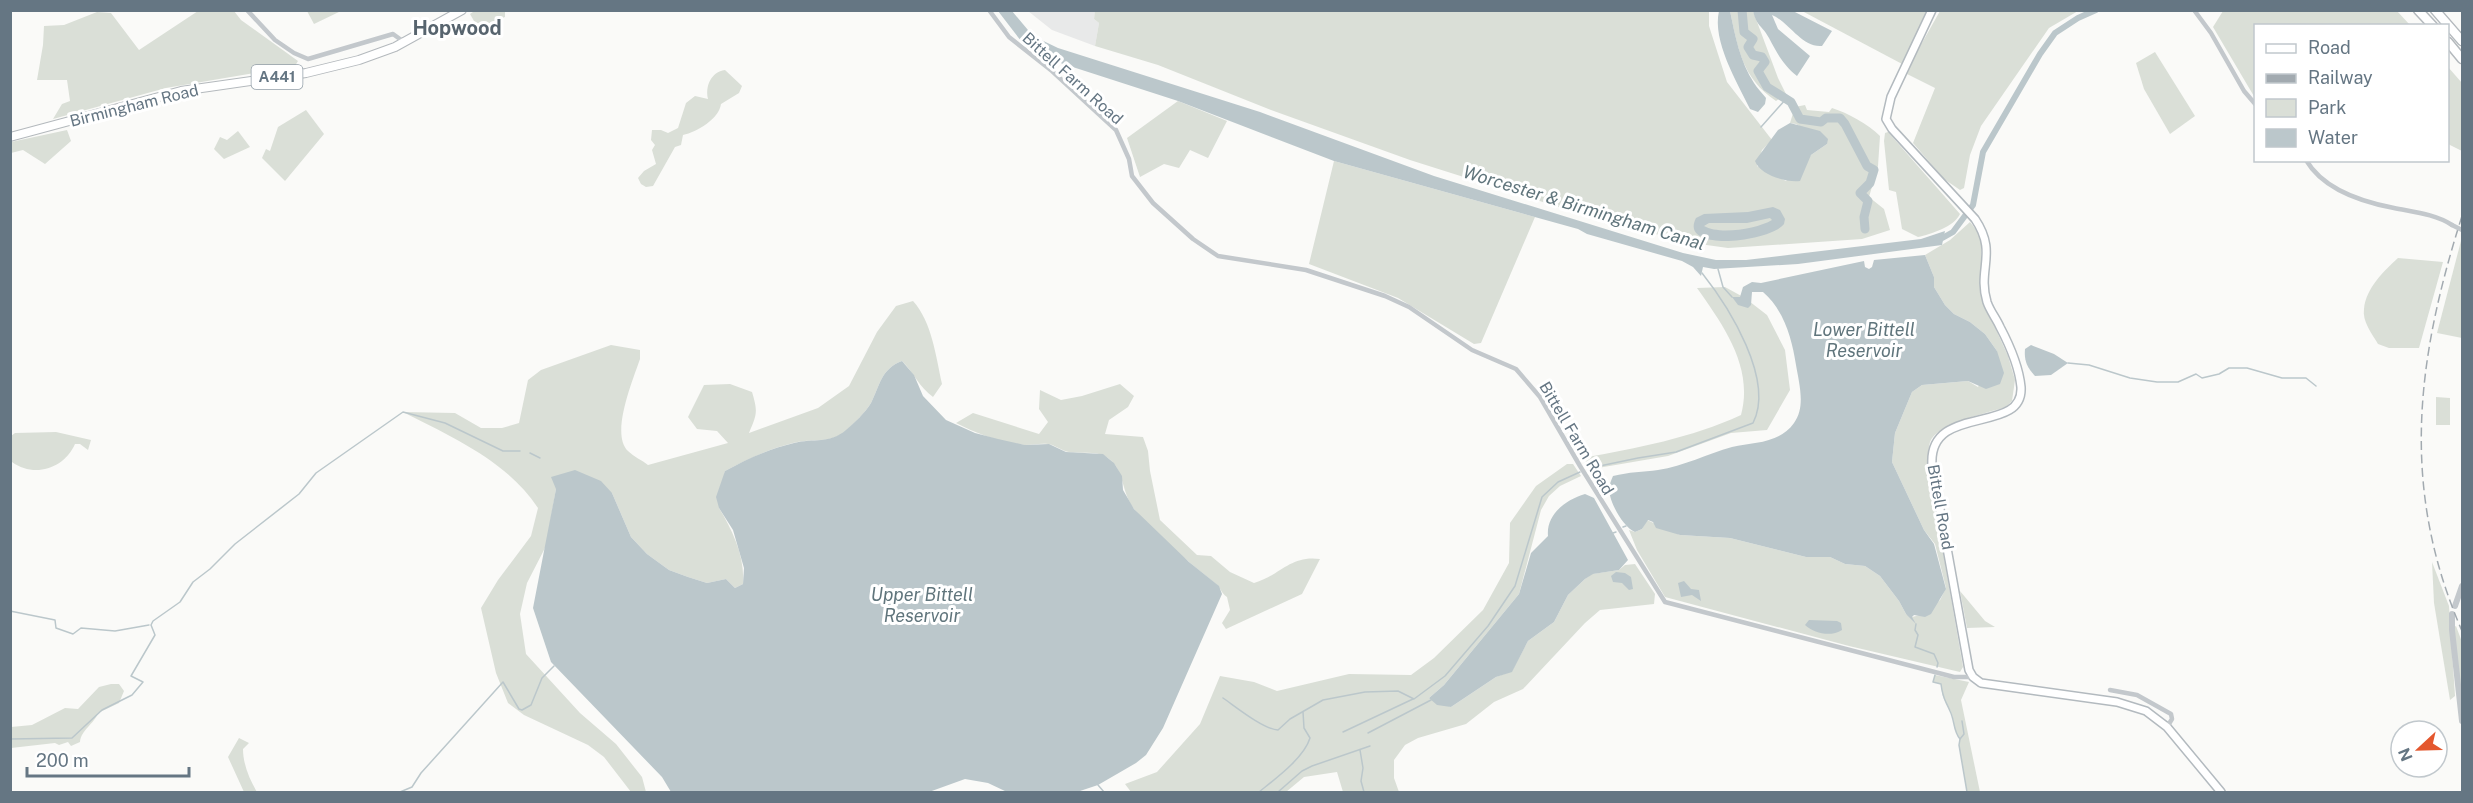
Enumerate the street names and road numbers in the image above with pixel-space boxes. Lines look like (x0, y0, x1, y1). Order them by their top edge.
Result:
street label: Bittell Farm Road (1019, 28, 1127, 128)
road number: A441 (252, 65, 302, 89)
street label: Birmingham Road (68, 80, 200, 131)
street label: Bittell Farm Road (1535, 378, 1618, 498)
street label: Bittell Road (1924, 463, 1957, 551)

